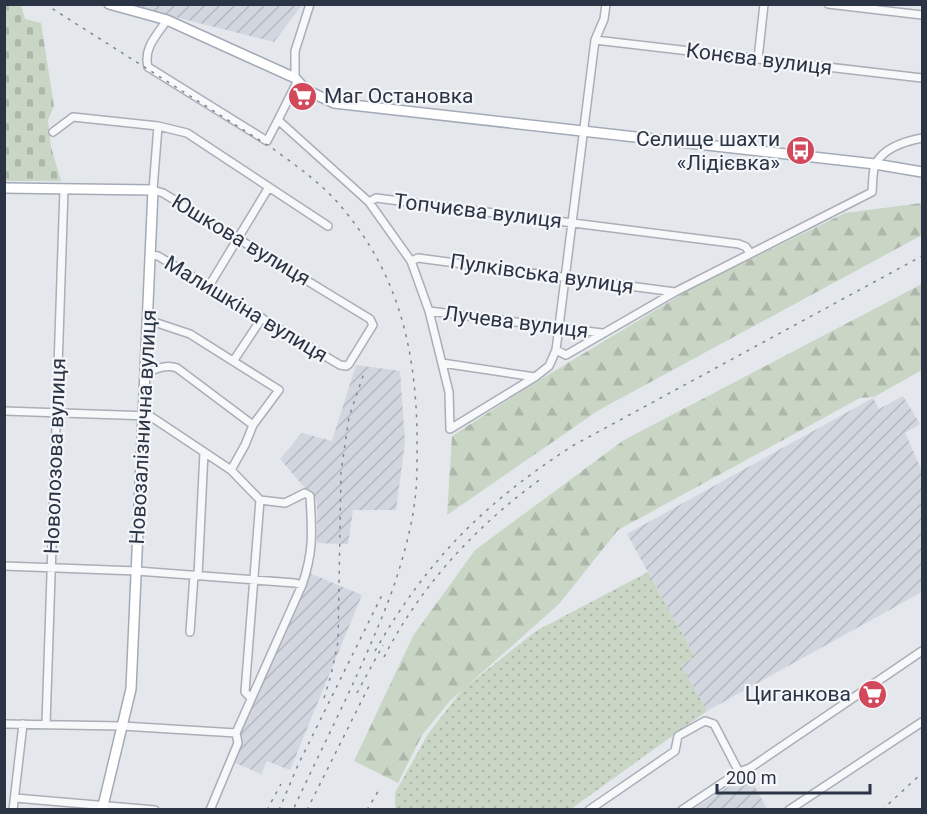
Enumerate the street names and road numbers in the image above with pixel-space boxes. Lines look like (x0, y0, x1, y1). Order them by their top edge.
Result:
street label: Конєва вулиця (685, 38, 833, 80)
street label: Юшкова вулиця (167, 189, 315, 291)
street label: Топчиєва вулиця (393, 189, 563, 233)
street label: Пулківська вулиця (449, 249, 635, 299)
street label: Малишкіна вулиця (160, 251, 332, 367)
street label: Лучева вулиця (442, 301, 590, 343)
street label: Новозалізнична вулиця (125, 309, 161, 545)
street label: Новолозова вулиця (40, 358, 70, 554)

